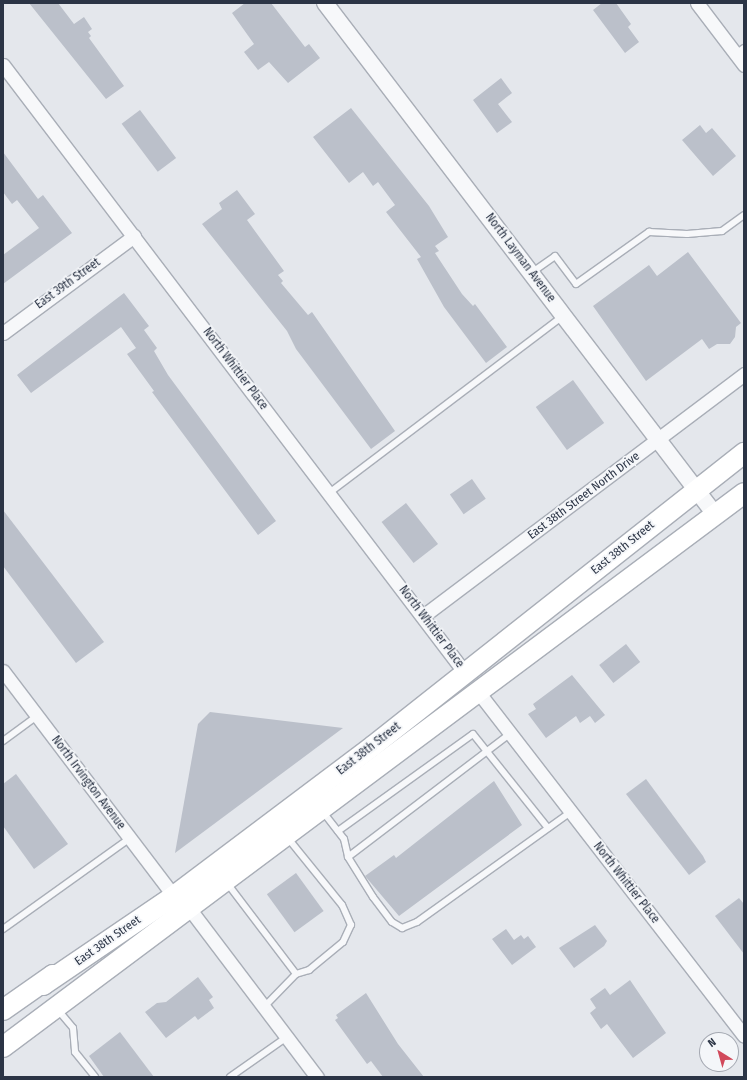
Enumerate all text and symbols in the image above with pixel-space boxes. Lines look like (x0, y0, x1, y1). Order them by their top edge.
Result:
street label: North Layman Avenue (482, 211, 558, 305)
street label: East 39th Street (33, 256, 103, 312)
street label: North Whittier Place (199, 325, 271, 413)
street label: East 38th Street North Drive (525, 449, 643, 543)
street label: East 38th Street (588, 518, 658, 578)
street label: North Whittier Place (395, 583, 467, 671)
street label: East 38th Street (334, 720, 404, 778)
street label: North Irvington Avenue (48, 733, 128, 833)
street label: North Whittier Place (590, 840, 662, 926)
street label: East 38th Street (72, 913, 144, 969)
north arrow (699, 1032, 739, 1072)
text: N (706, 1036, 719, 1050)

